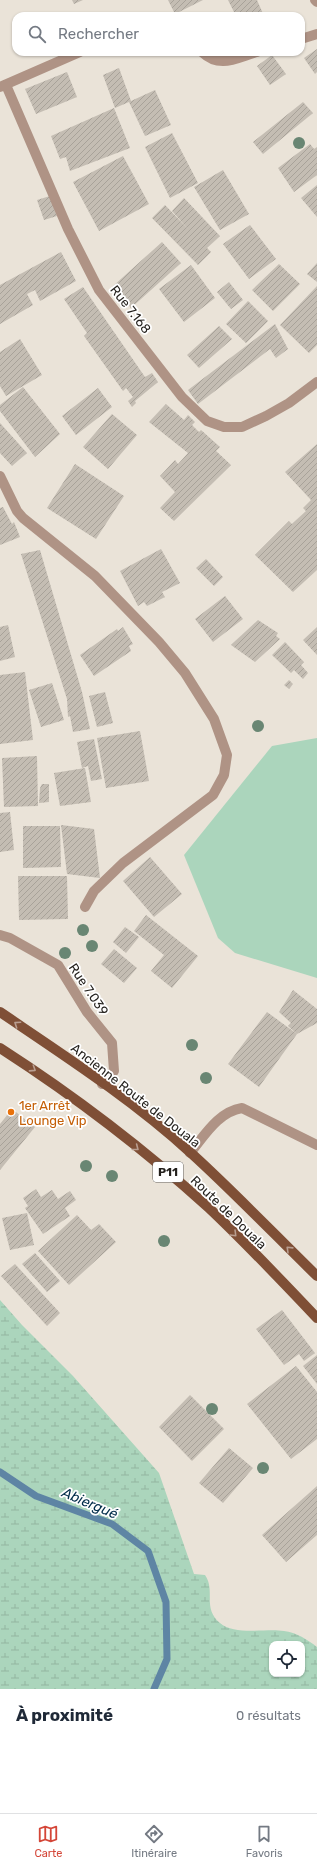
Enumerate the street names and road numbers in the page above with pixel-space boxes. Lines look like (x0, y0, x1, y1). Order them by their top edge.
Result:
street label: Rue 7.168 (107, 282, 154, 336)
street label: Rue 7.039 (66, 960, 112, 1018)
street label: Ancienne Route de Douala (68, 1040, 203, 1150)
road number: P11 (153, 1162, 183, 1182)
street label: Route de Douala (188, 1172, 270, 1252)

